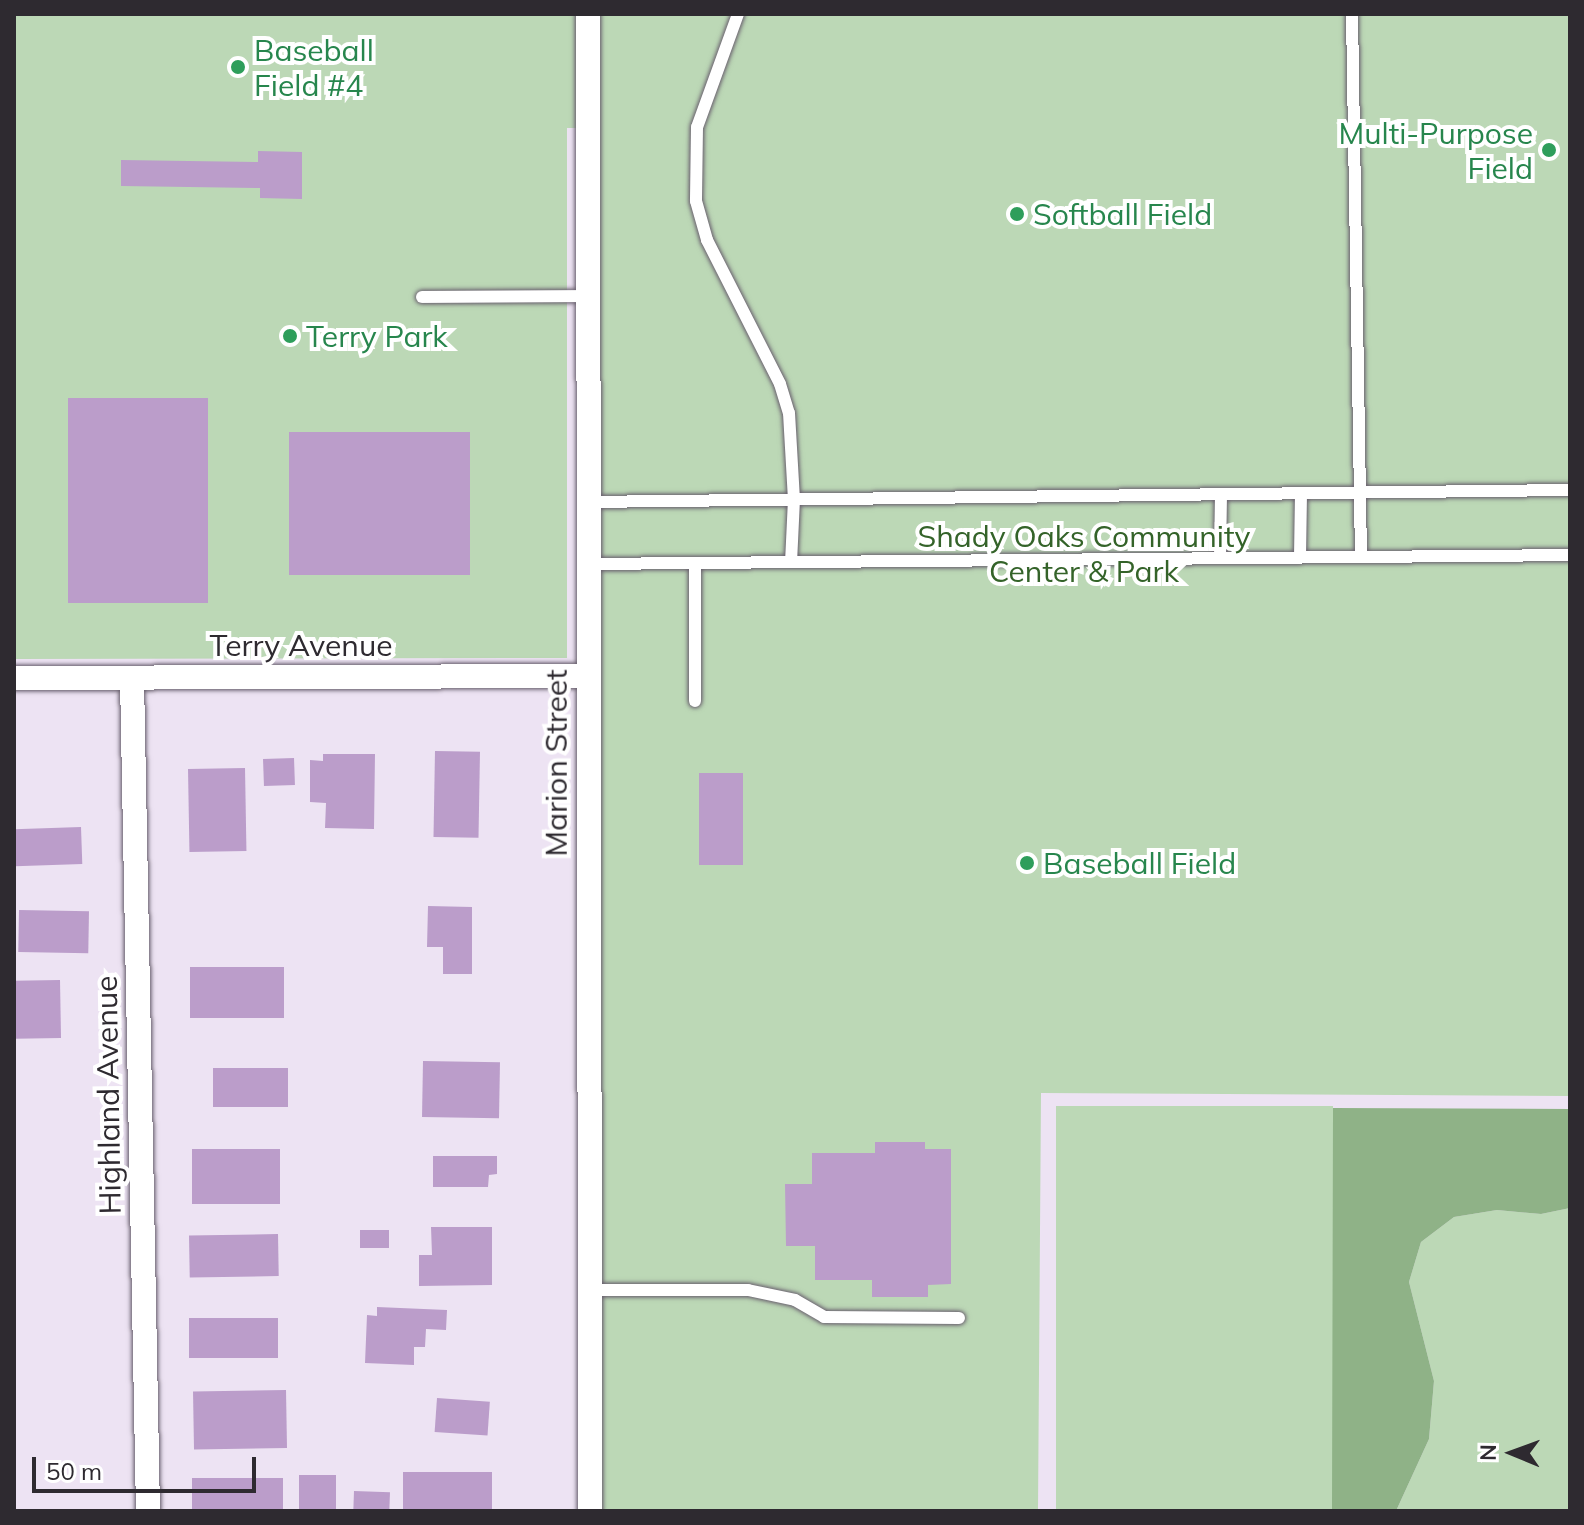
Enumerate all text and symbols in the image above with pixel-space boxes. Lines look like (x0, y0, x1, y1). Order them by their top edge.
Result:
place label: Baseball Field #4 (254, 32, 374, 102)
marker: Baseball Field #4 (229, 58, 247, 76)
place label: Multi-Purpose Field (1338, 115, 1533, 186)
marker: Multi-Purpose Field (1540, 141, 1558, 159)
place label: Softball Field (1033, 196, 1212, 232)
marker: Softball Field (1008, 205, 1026, 223)
place label: Terry Park (306, 318, 448, 354)
marker: Terry Park (281, 327, 299, 345)
park label: Shady Oaks Community Center & Park (917, 518, 1251, 588)
street label: Terry Avenue (209, 627, 393, 663)
street label: Marion Street (538, 669, 574, 857)
place label: Baseball Field (1043, 845, 1236, 881)
marker: Baseball Field (1018, 854, 1036, 872)
street label: Highland Avenue (88, 975, 128, 1215)
north arrow (1472, 1413, 1552, 1493)
scale bar (36, 1441, 260, 1491)
text: N (1474, 1444, 1502, 1461)
text: 50 m (46, 1456, 102, 1486)

